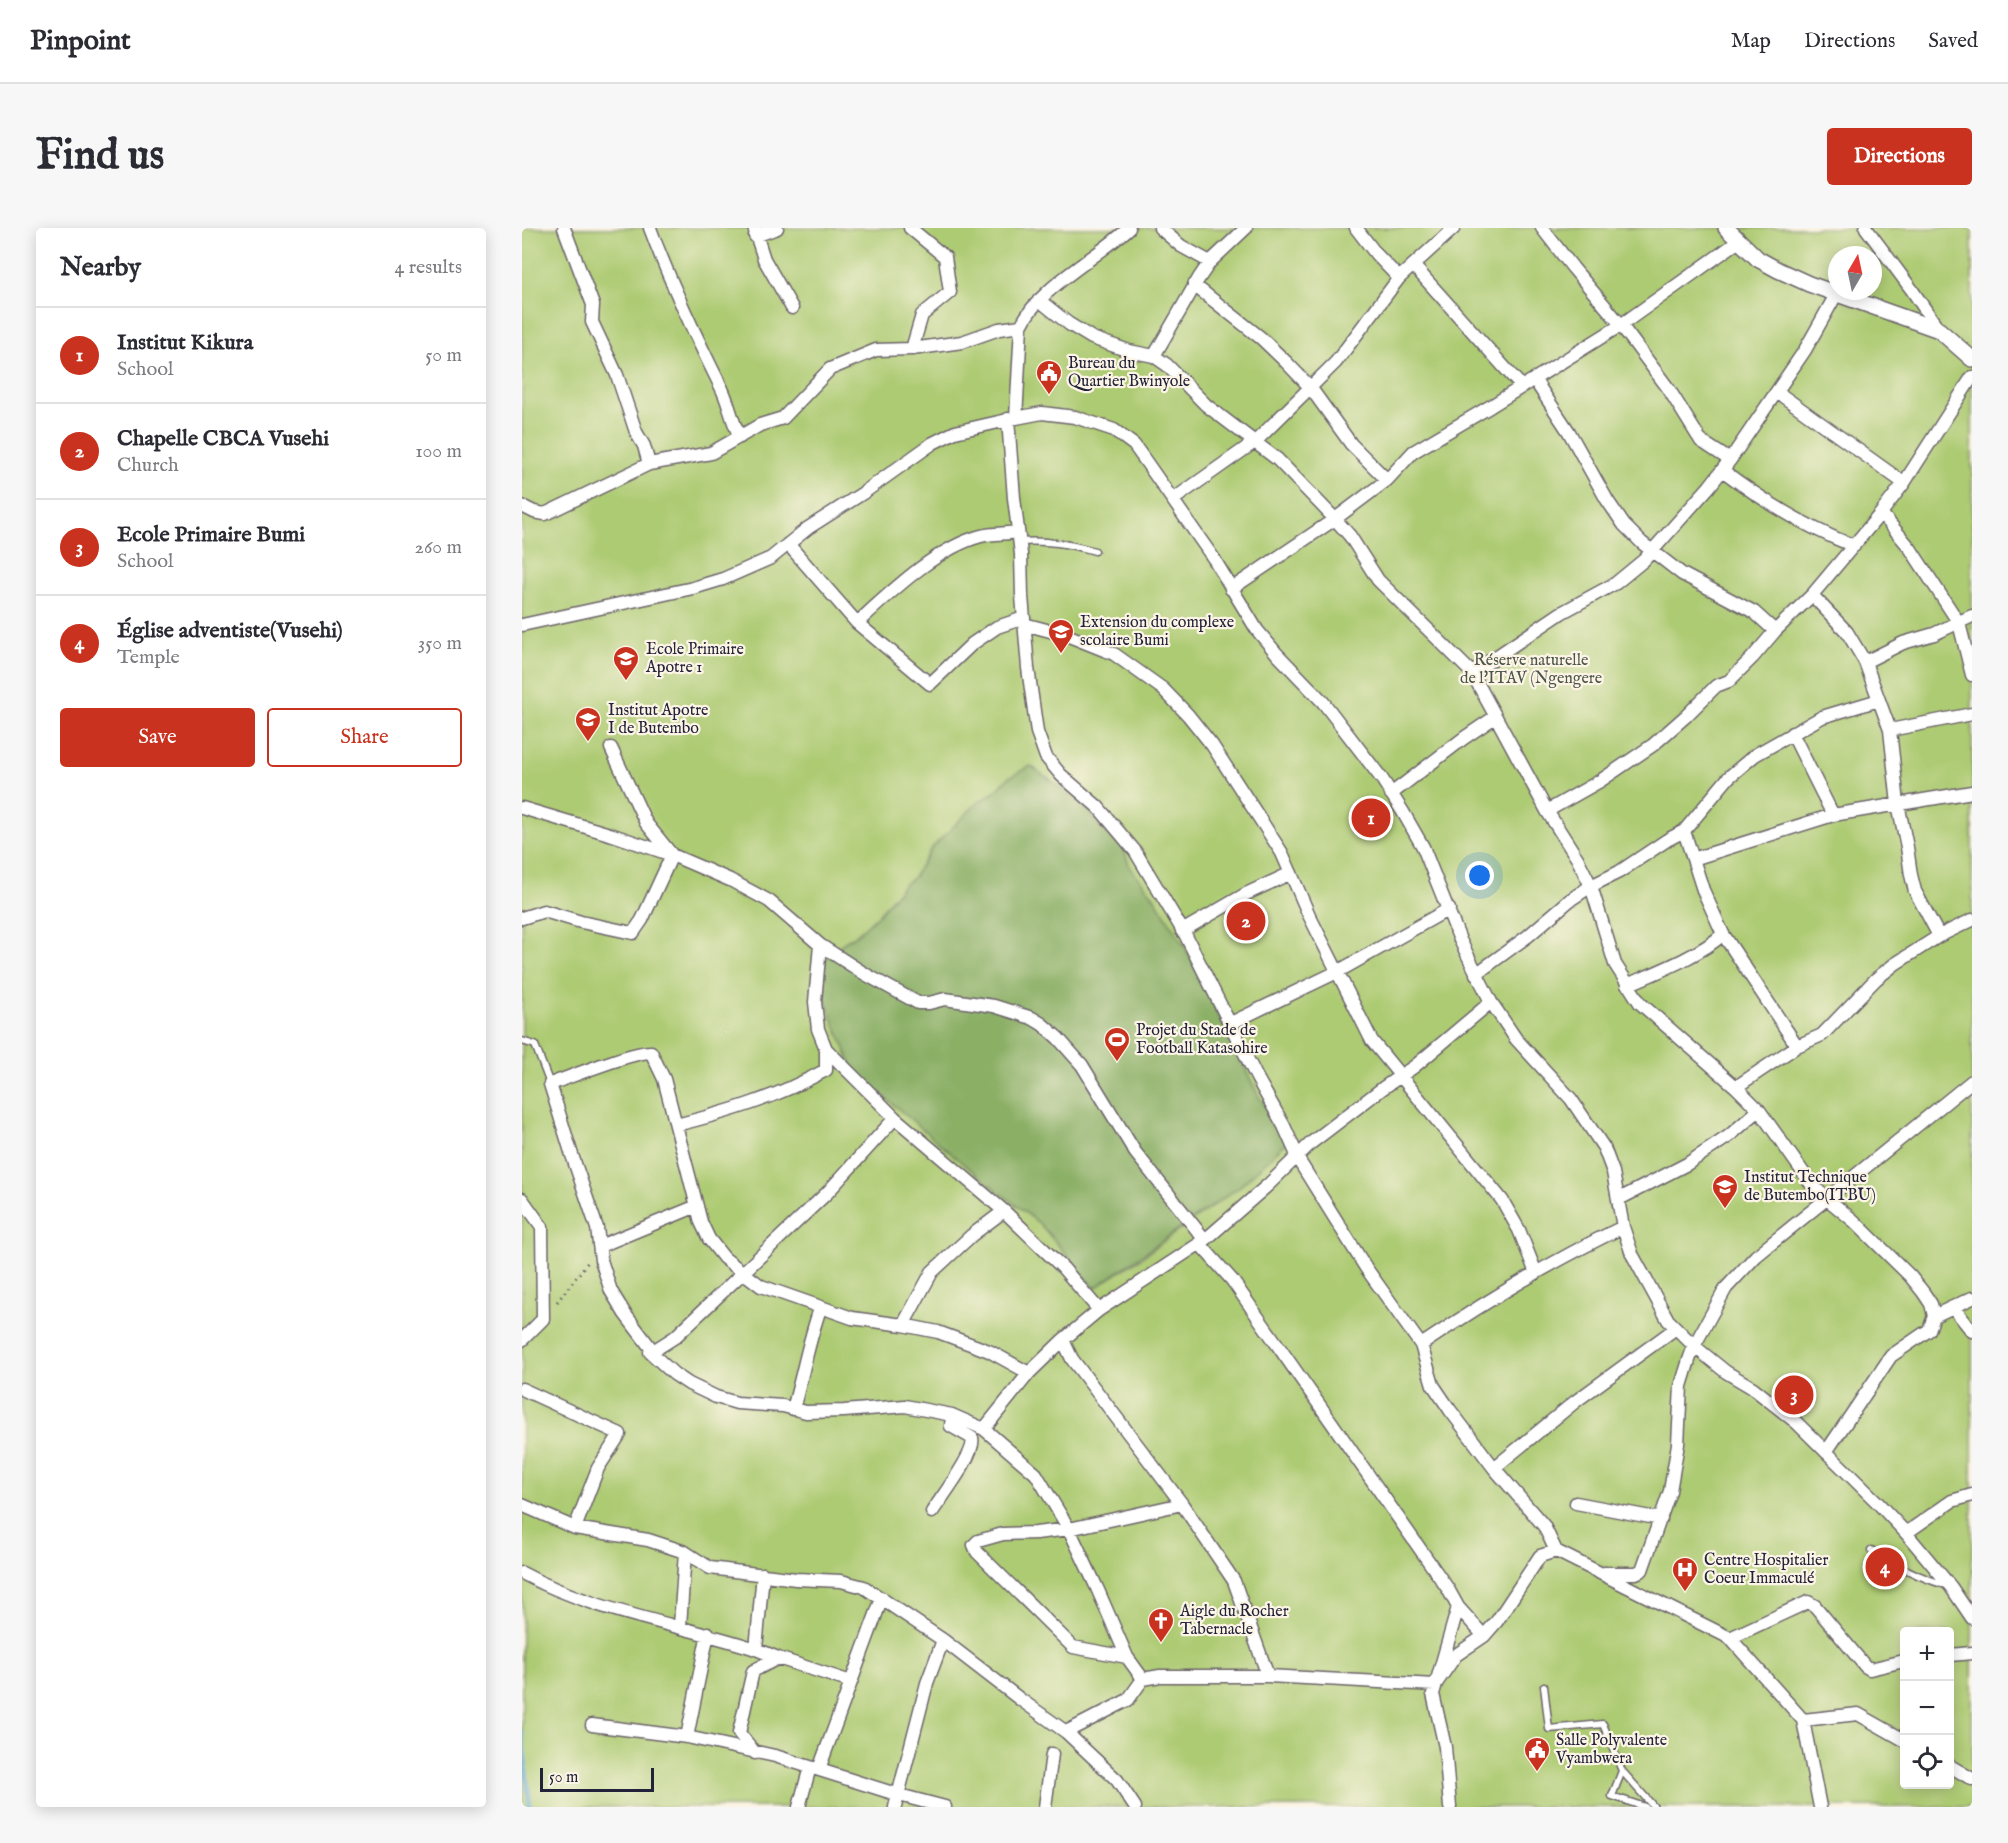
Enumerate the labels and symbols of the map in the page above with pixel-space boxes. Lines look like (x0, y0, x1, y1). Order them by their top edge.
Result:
north arrow (1828, 246, 1882, 300)
place label: Bureau du Quartier Bwinyole (1068, 354, 1190, 392)
public building icon: Bureau du Quartier Bwinyole (1034, 358, 1064, 396)
place label: Extension du complexe scolaire Bumi (1080, 613, 1234, 651)
school or university icon: Extension du complexe scolaire Bumi (1046, 617, 1076, 655)
place label: Ecole Primaire Apotre 1 (645, 640, 744, 678)
school or university icon: Ecole Primaire Apotre 1 (611, 644, 641, 682)
park label: Réserve naturelle de l'ITAV (Ngengere (1460, 651, 1602, 689)
place label: Institut Apotre I de Butembo (608, 701, 708, 739)
school or university icon: Institut Apotre I de Butembo (573, 705, 603, 743)
pin: 1 (1352, 796, 1390, 840)
your location (1465, 861, 1494, 890)
pin: 2 (1226, 898, 1266, 944)
place label: Projet du Stade de Football Katasohire (1136, 1021, 1268, 1059)
sports icon: Projet du Stade de Football Katasohire (1102, 1025, 1132, 1063)
place label: Institut Technique de Butembo(ITBU) (1744, 1168, 1876, 1206)
school or university icon: Institut Technique de Butembo(ITBU) (1710, 1172, 1740, 1210)
pin: 3 (1774, 1372, 1814, 1418)
pin: 4 (1866, 1544, 1904, 1590)
place label: Centre Hospitalier Coeur Immaculé (1704, 1551, 1828, 1589)
hospital icon: Centre Hospitalier Coeur Immaculé (1670, 1555, 1700, 1593)
place label: Aigle du Rocher Tabernacle (1179, 1602, 1289, 1640)
church icon: Aigle du Rocher Tabernacle (1146, 1606, 1176, 1644)
place label: Salle Polyvalente Vyambwera (1555, 1731, 1667, 1769)
public building icon: Salle Polyvalente Vyambwera (1522, 1735, 1552, 1773)
scale bar (540, 1765, 654, 1792)

